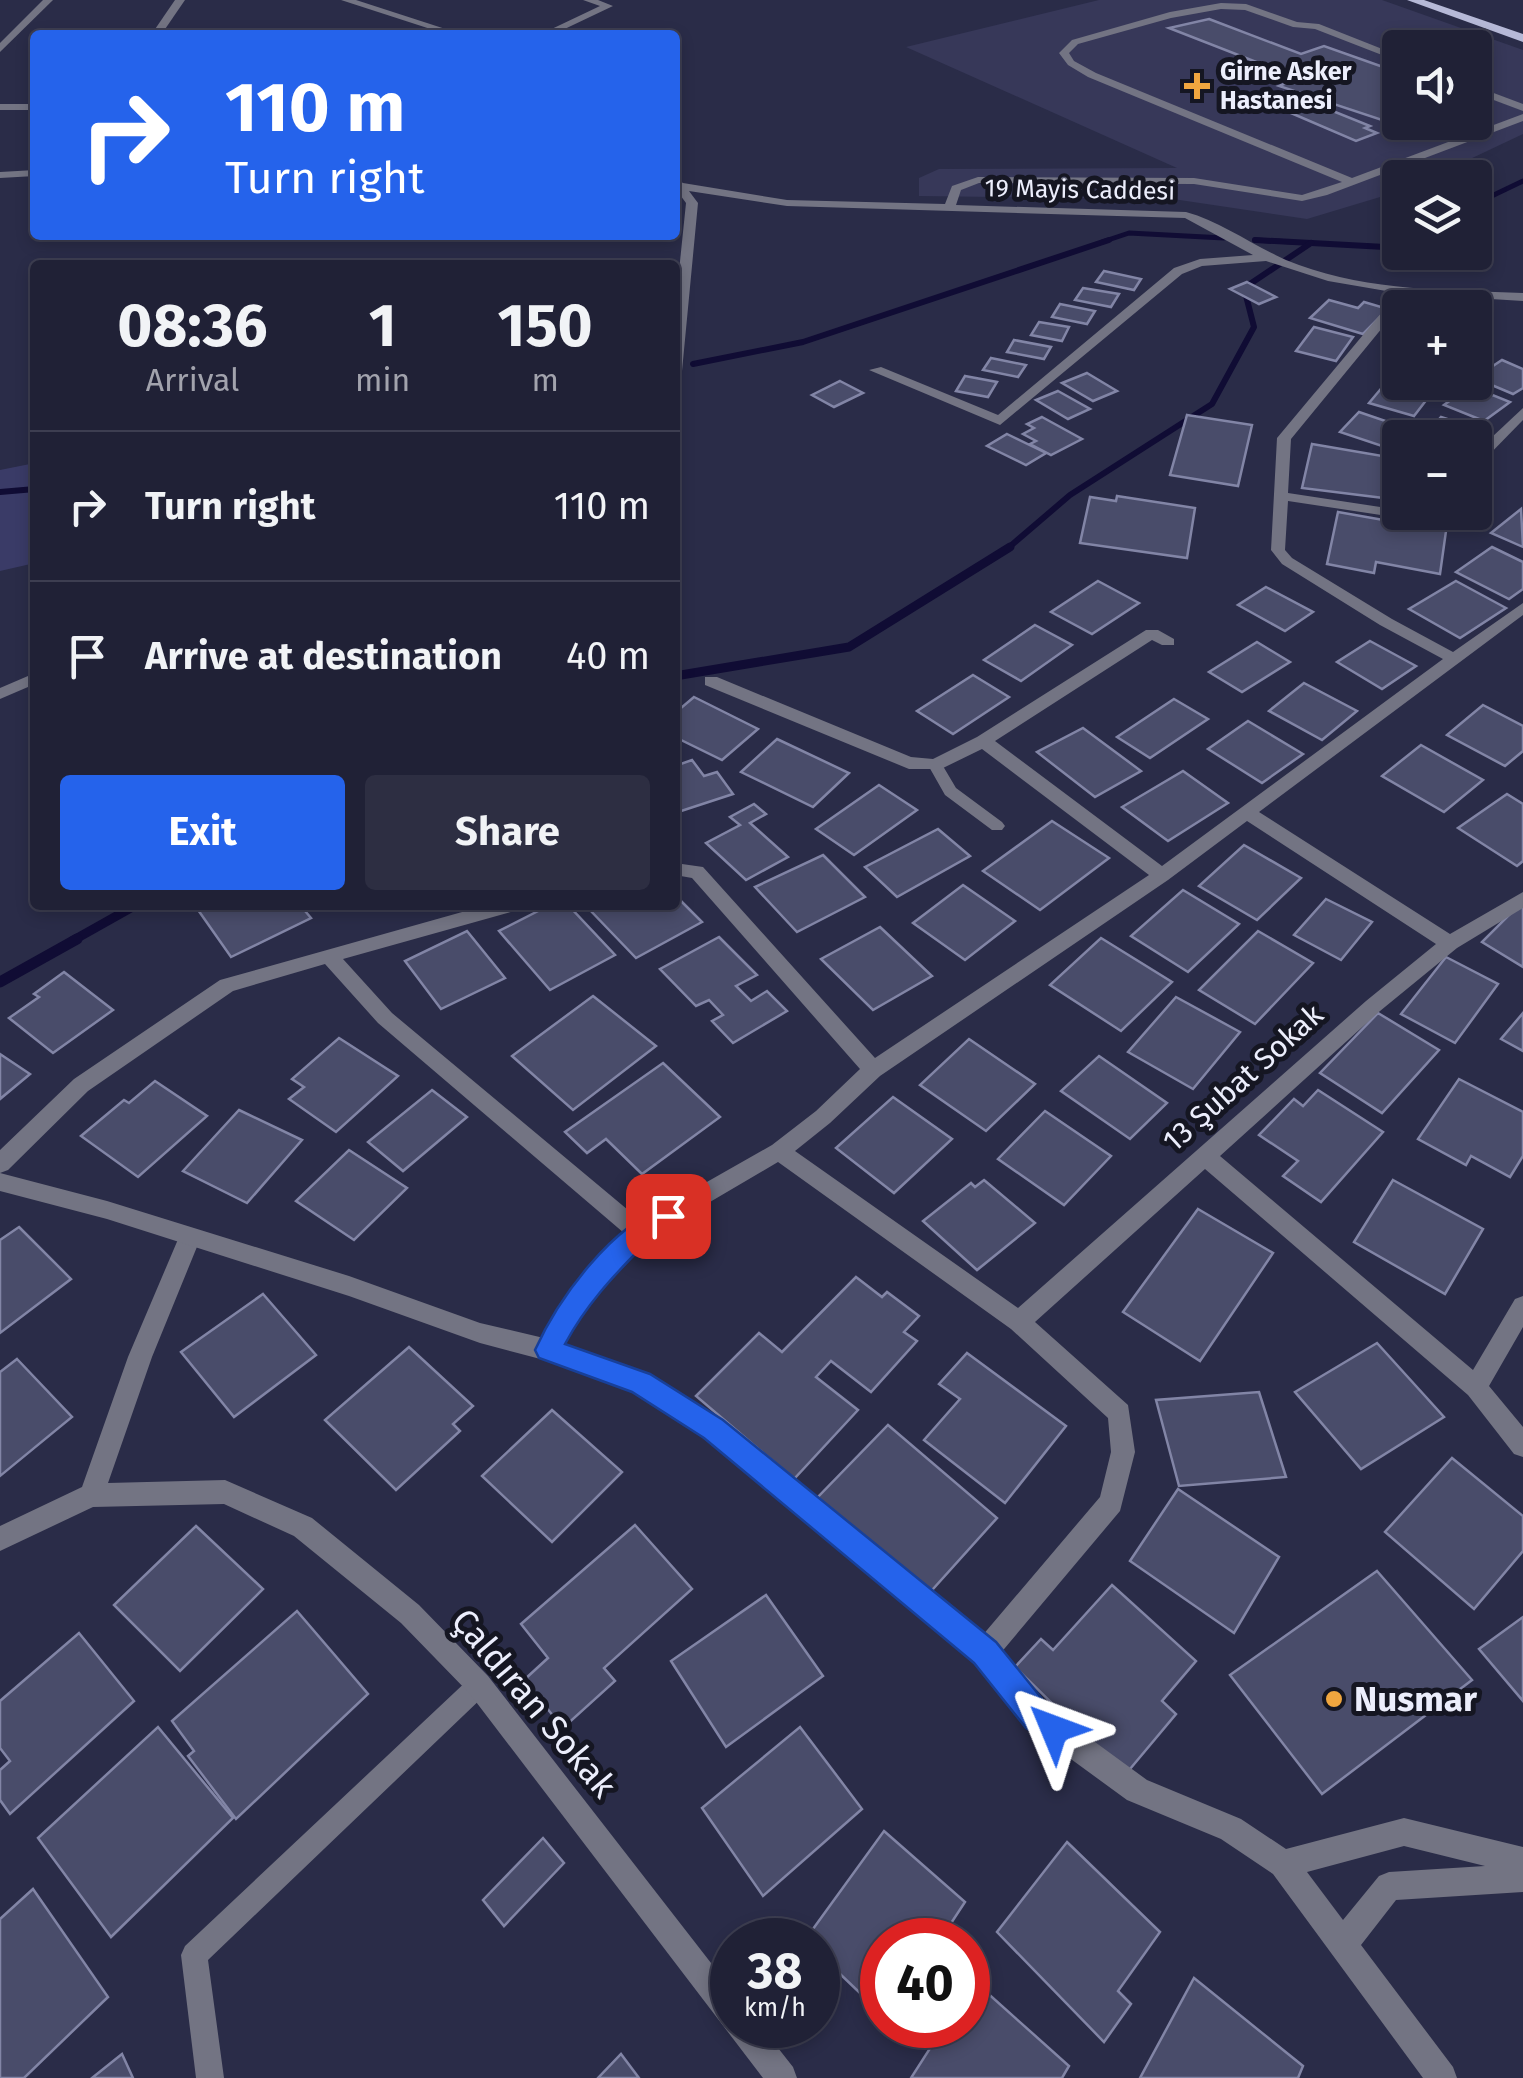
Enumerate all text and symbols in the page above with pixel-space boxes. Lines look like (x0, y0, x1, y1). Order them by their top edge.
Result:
map controls (1382, 30, 1492, 530)
button: sound (1382, 30, 1492, 140)
place label: Girne Asker Hastanesi (1220, 57, 1352, 116)
text: 110 m (225, 66, 405, 150)
icon: right (60, 70, 190, 200)
marker: Girne Asker Hastanesi (1184, 73, 1210, 99)
text: Turn right (225, 151, 424, 205)
button: layers (1382, 160, 1492, 270)
street label: 19 Mayis Caddesi (984, 173, 1176, 207)
text: 08:36 (117, 290, 268, 362)
text: 1 (369, 290, 397, 362)
text: 150 (498, 290, 593, 362)
button: + (1382, 290, 1492, 400)
text: Arrival (146, 361, 239, 399)
text: min (355, 361, 410, 399)
text: m (531, 361, 559, 399)
button: − (1382, 420, 1492, 530)
icon: right (60, 479, 115, 534)
text: Turn right (145, 483, 315, 529)
text: 110 m (554, 483, 650, 529)
icon: arrive (60, 629, 115, 684)
text: Arrive at destination (145, 633, 502, 679)
text: 40 m (566, 633, 650, 679)
button: Exit (60, 775, 345, 890)
button: Share (365, 775, 650, 890)
street label: 13 Şubat Sokak (1156, 996, 1331, 1159)
pin (626, 1174, 711, 1259)
icon: arrive (641, 1189, 696, 1244)
street label: Çaldıran Sokak (442, 1600, 625, 1807)
position arrow (1002, 1677, 1106, 1781)
place label: Nusmar (1354, 1678, 1478, 1720)
marker: Nusmar (1323, 1688, 1345, 1710)
speed limit sign: 40 (860, 1918, 990, 2048)
text: 38 (747, 1941, 803, 2001)
text: km/h (744, 1993, 806, 2023)

